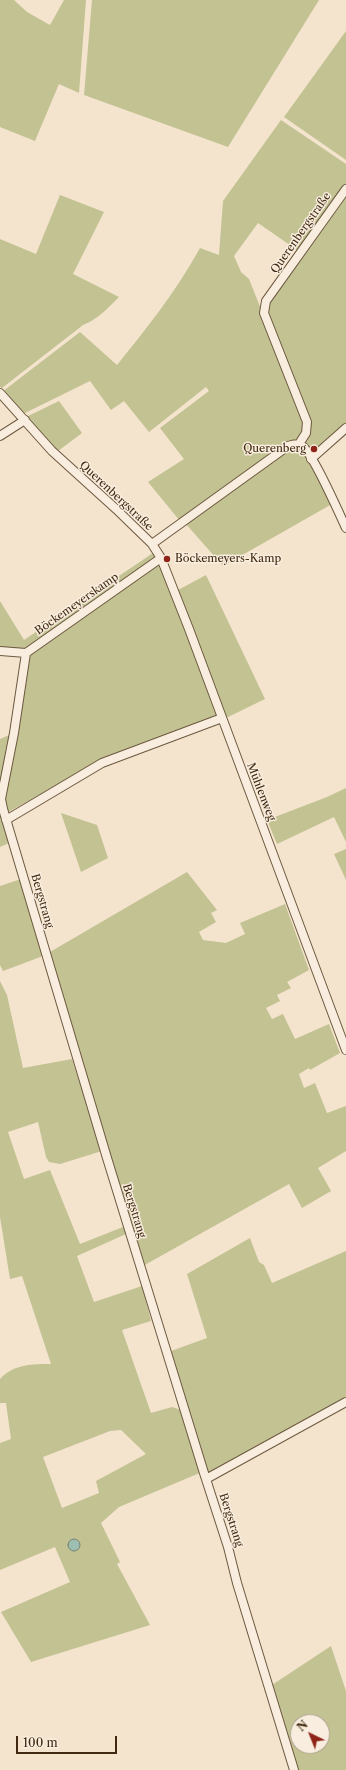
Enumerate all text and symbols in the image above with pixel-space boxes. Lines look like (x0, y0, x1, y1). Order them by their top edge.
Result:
street label: Querenbergstraße (268, 190, 334, 276)
place label: Querenberg (243, 442, 306, 456)
marker: Querenberg (309, 444, 319, 454)
street label: Querenbergstraße (77, 459, 155, 533)
place label: Böckemeyers-Kamp (175, 552, 281, 566)
marker: Böckemeyers-Kamp (162, 554, 172, 564)
street label: Böckemeyerskamp (33, 570, 121, 638)
street label: Mühlenweg (244, 761, 278, 823)
street label: Bergstrang (28, 872, 56, 930)
street label: Bergstrang (120, 1182, 148, 1240)
street label: Bergstrang (216, 1491, 246, 1549)
north arrow (290, 1714, 330, 1754)
text: N (294, 1718, 311, 1734)
scale bar (18, 1728, 119, 1754)
text: 100 m (23, 1735, 58, 1750)

